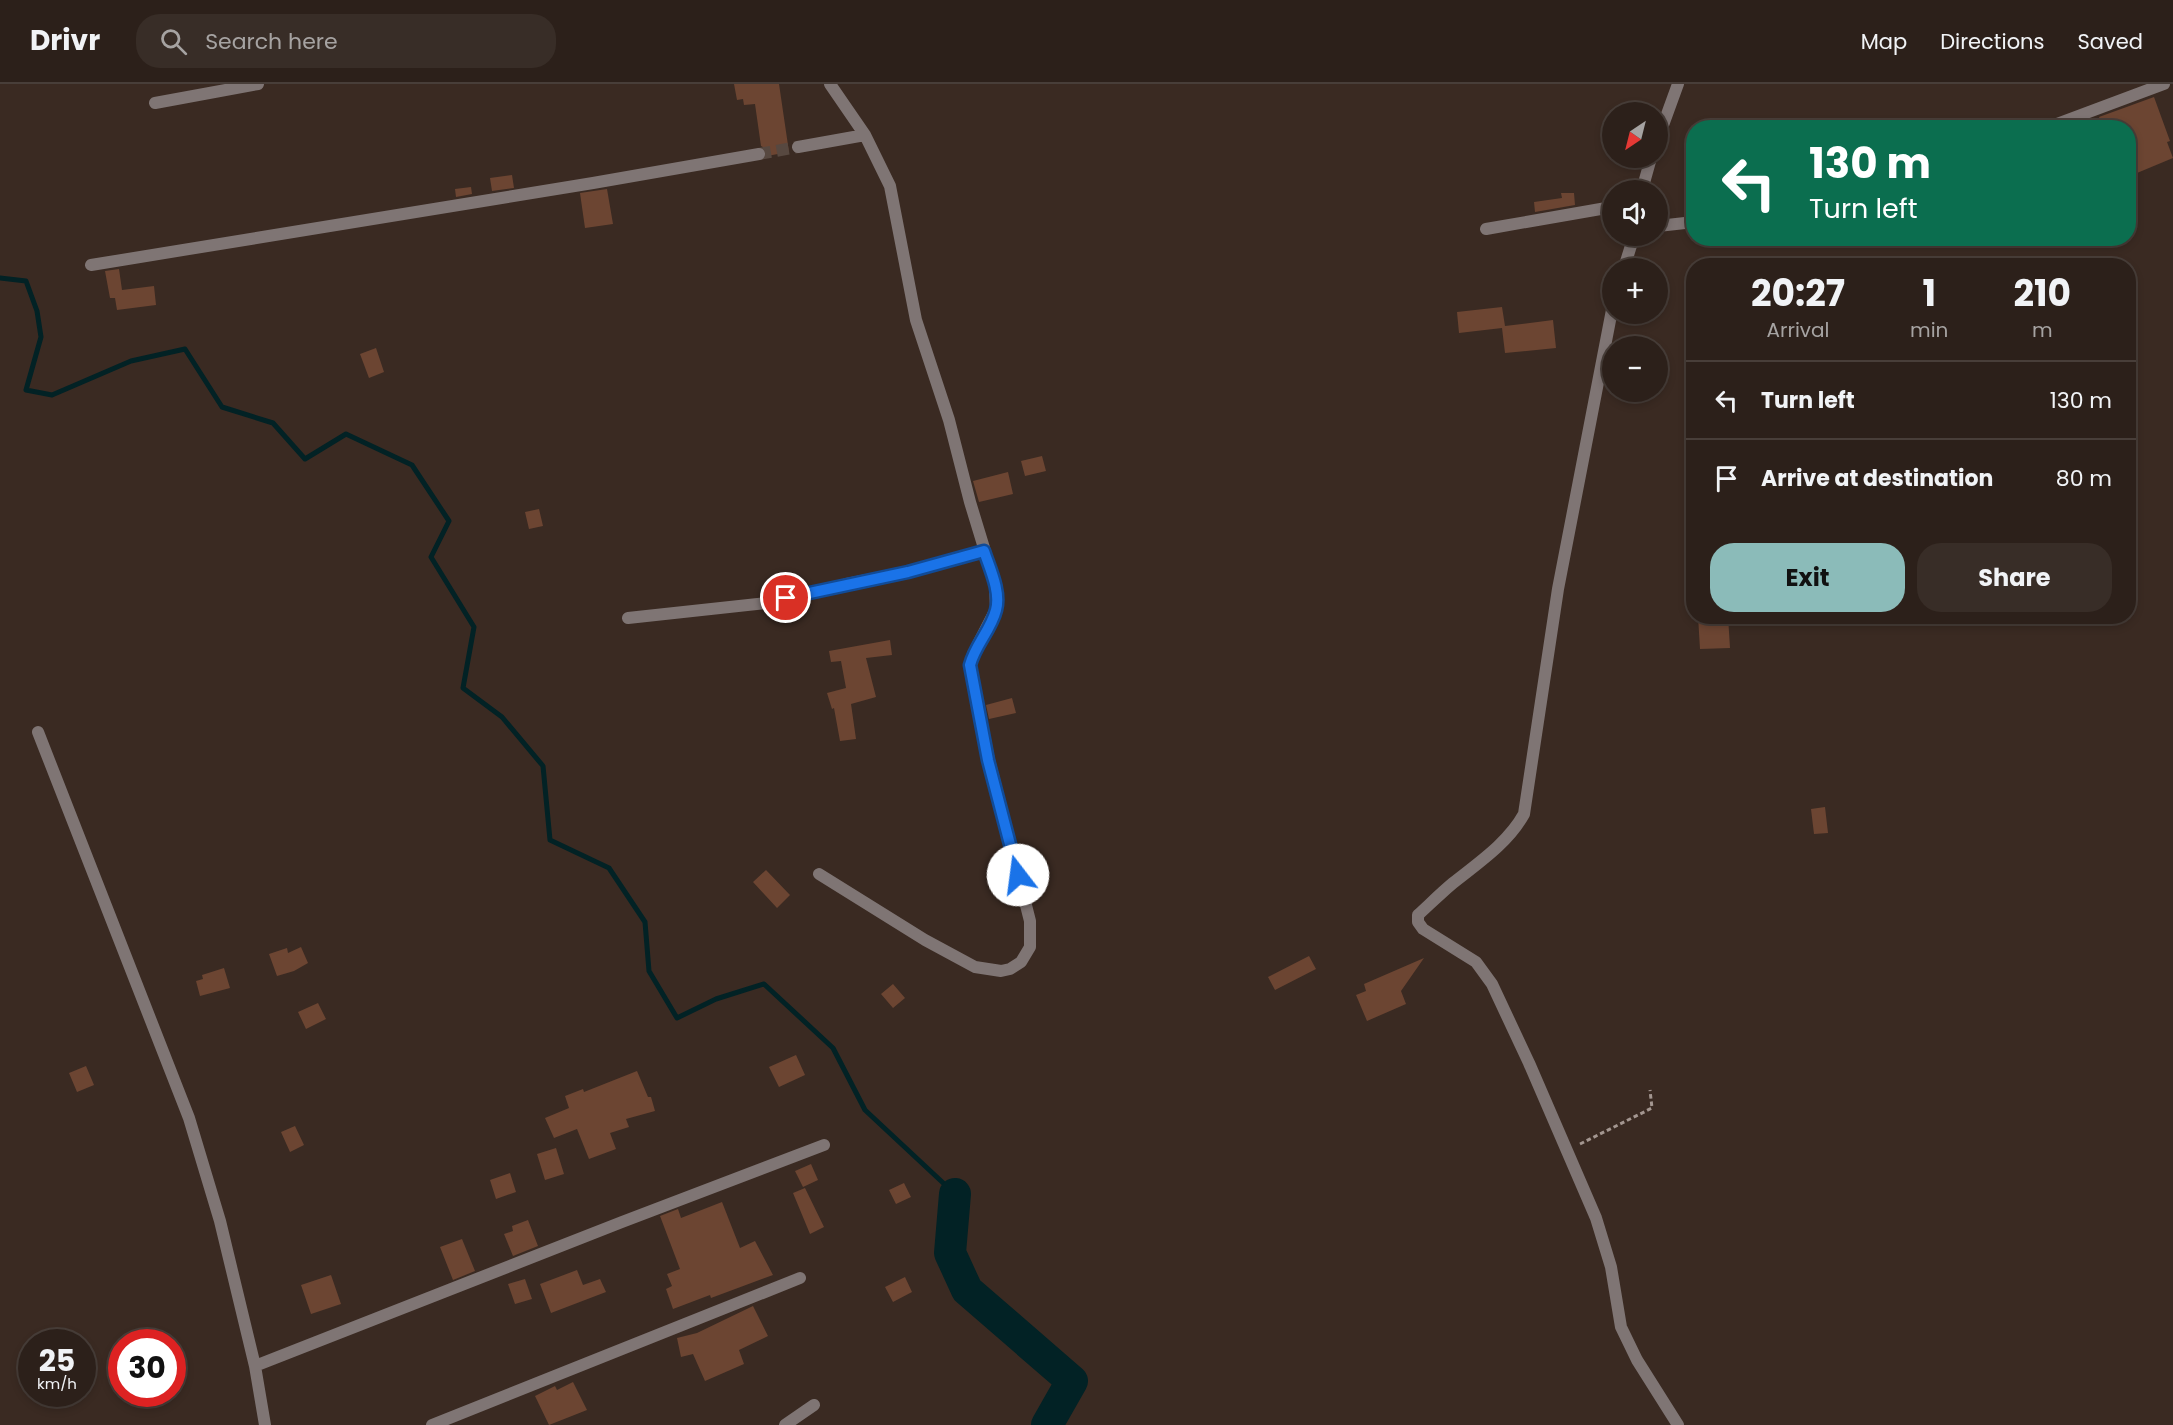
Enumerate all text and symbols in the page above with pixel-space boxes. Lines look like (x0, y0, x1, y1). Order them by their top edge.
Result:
search box (136, 14, 556, 68)
text: Drivr (30, 21, 100, 60)
icon: search (157, 25, 190, 58)
text: Search here (205, 26, 338, 57)
text: Map (1861, 27, 1907, 56)
text: Directions (1940, 27, 2044, 56)
text: Saved (2077, 27, 2143, 56)
north arrow (1602, 102, 1668, 168)
map controls (1602, 102, 1668, 402)
text: 130 m (1809, 134, 1931, 193)
icon: left (1710, 144, 1788, 222)
button: sound (1602, 180, 1668, 246)
text: Turn left (1809, 190, 1918, 227)
button: + (1602, 258, 1668, 324)
text: 20:27 (1751, 268, 1845, 319)
text: 1 (1922, 268, 1936, 319)
text: 210 (2013, 268, 2071, 319)
text: Arrival (1767, 316, 1830, 344)
text: min (1910, 316, 1948, 344)
text: m (2032, 316, 2053, 344)
button: − (1602, 336, 1668, 402)
icon: left (1710, 384, 1743, 417)
text: Turn left (1761, 385, 1855, 416)
text: 130 m (2050, 385, 2112, 416)
icon: arrive (1710, 462, 1743, 495)
text: Arrive at destination (1761, 463, 1993, 494)
text: 80 m (2056, 463, 2112, 494)
button: Exit (1710, 543, 1905, 612)
button: Share (1917, 543, 2112, 612)
pin (760, 572, 811, 623)
icon: arrive (769, 581, 802, 614)
position arrow (986, 843, 1050, 907)
speed limit sign: 30 (108, 1329, 186, 1407)
text: 25 (39, 1339, 75, 1382)
text: km/h (37, 1373, 77, 1394)

